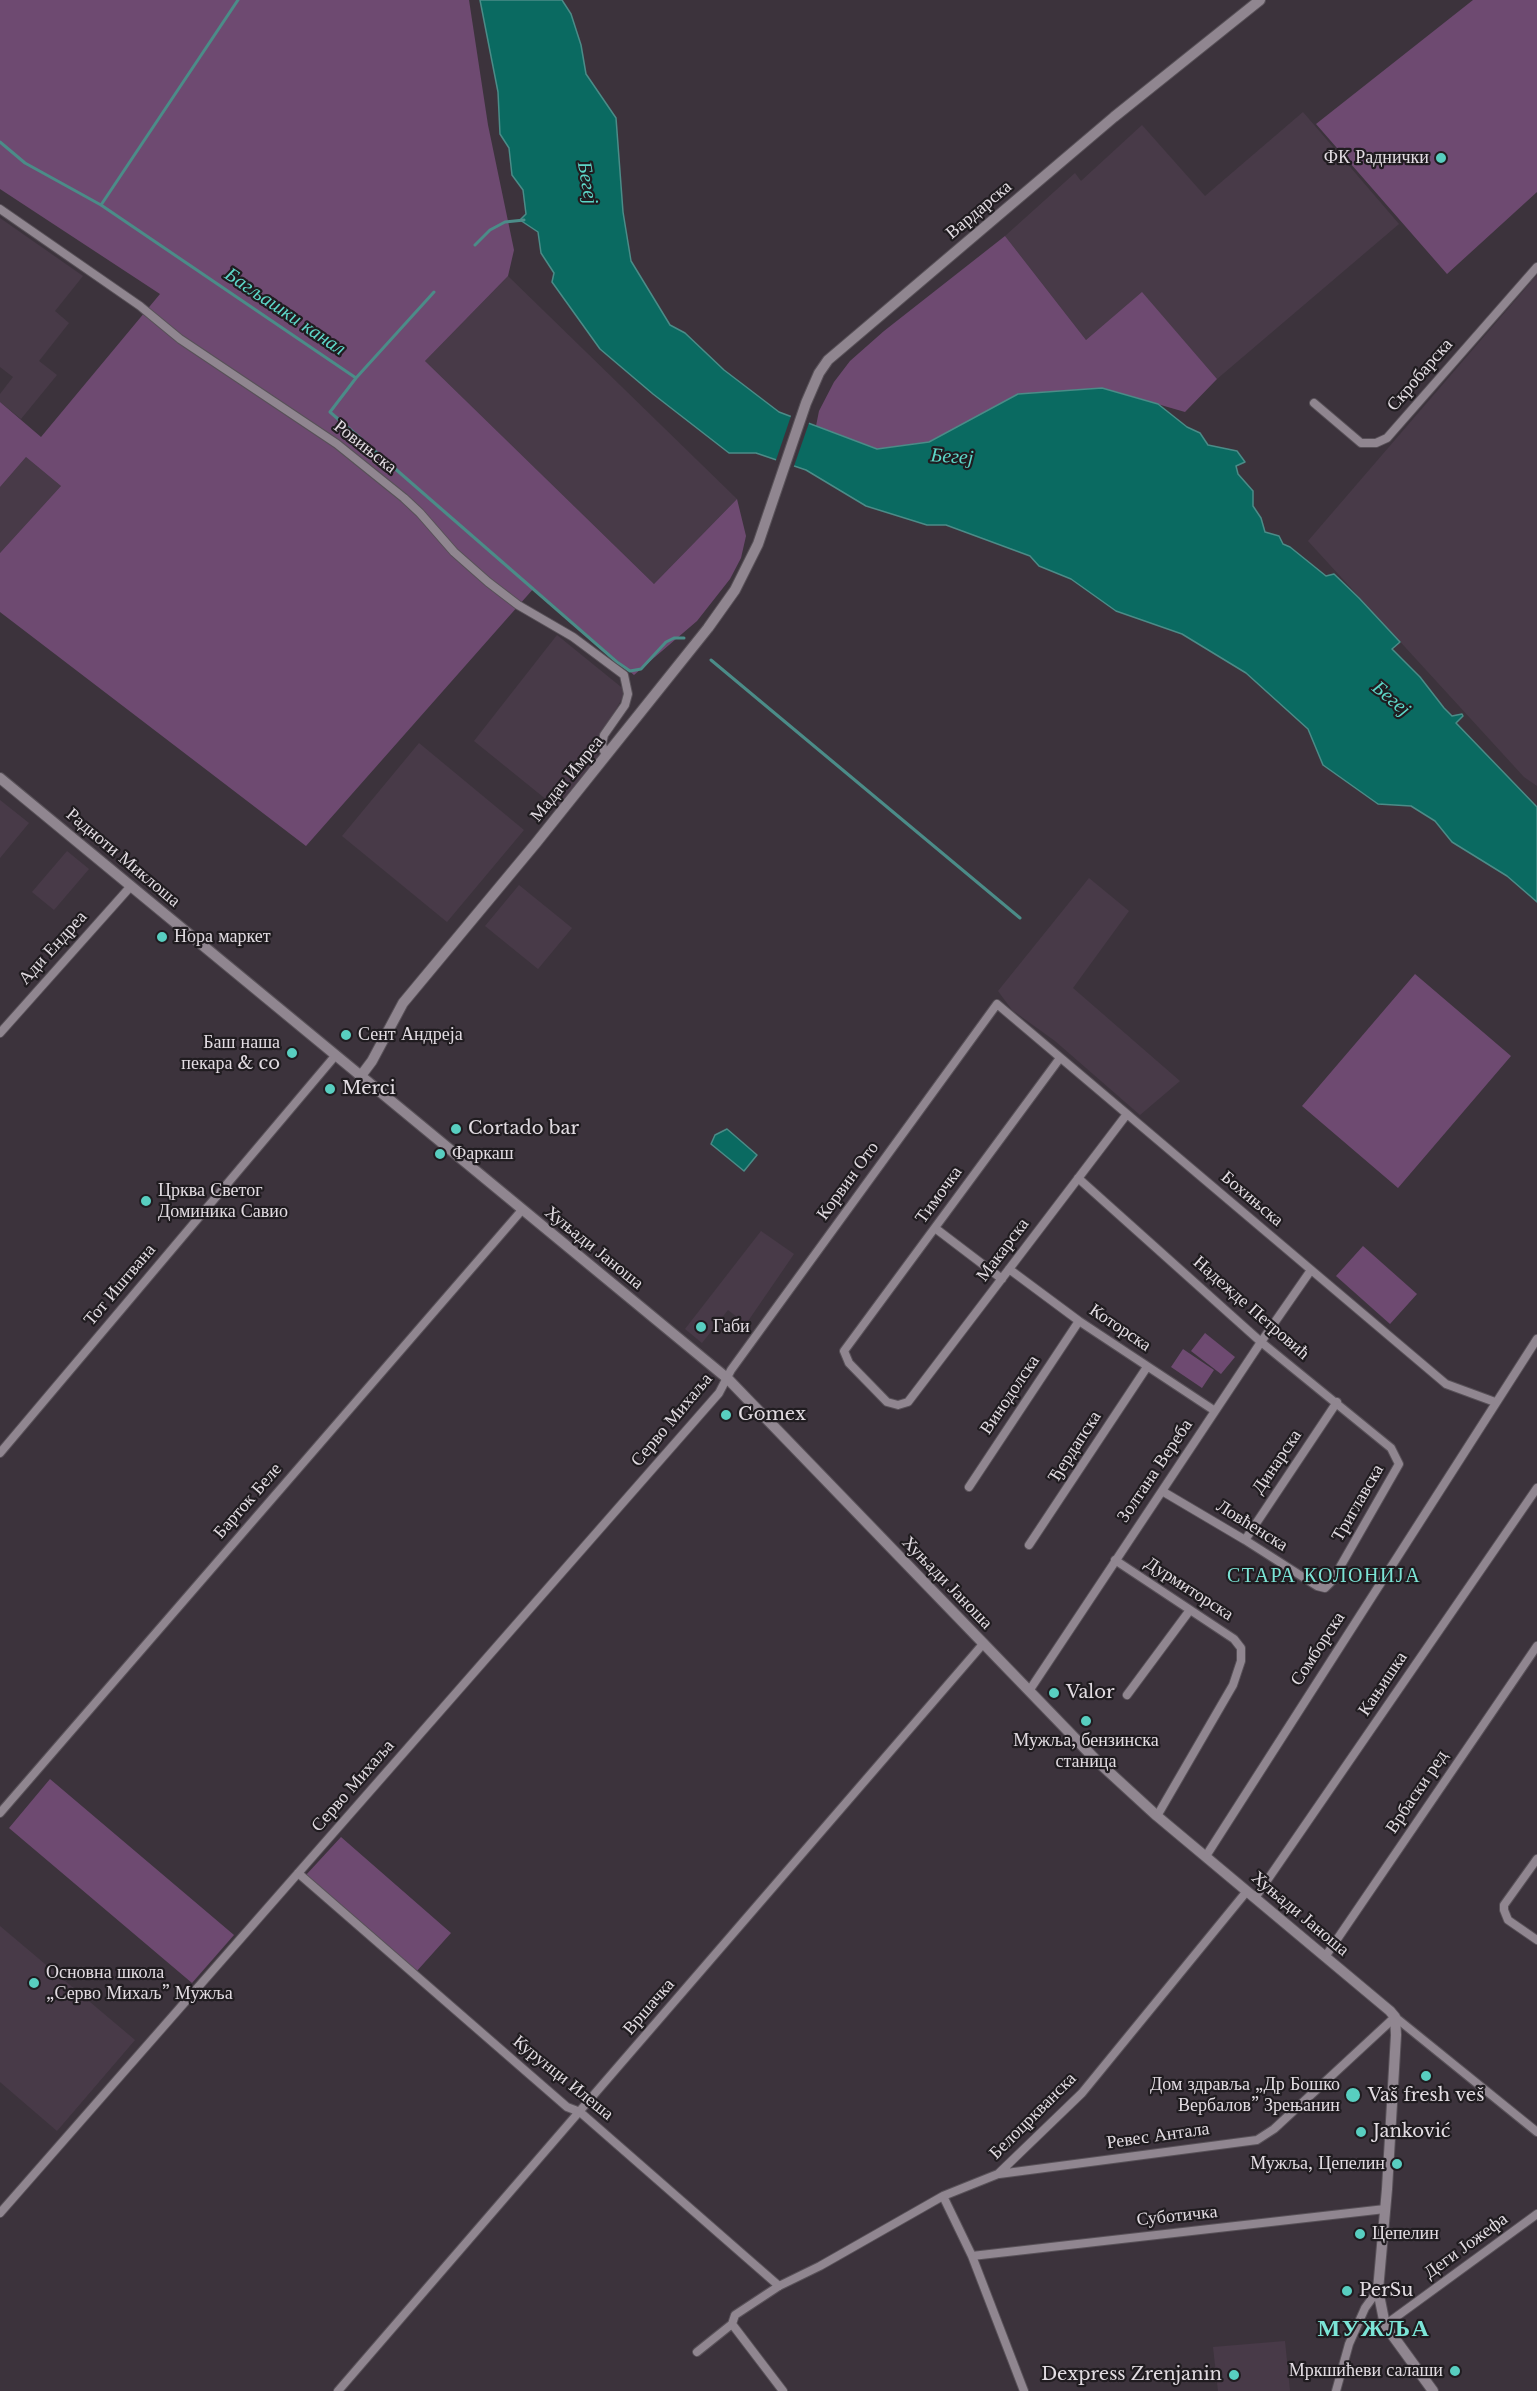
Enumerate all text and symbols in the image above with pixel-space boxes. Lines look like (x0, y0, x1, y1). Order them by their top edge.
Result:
place label: ФК Раднички (1324, 147, 1429, 169)
marker: ФК Раднички (1434, 151, 1448, 165)
water label: Бегеј (571, 160, 603, 206)
street label: Вардарска (942, 176, 1016, 244)
water label: Багљашки канал (220, 263, 350, 361)
street label: Скробарска (1383, 334, 1457, 416)
street label: Ровињска (329, 416, 401, 478)
water label: Бегеј (930, 444, 974, 470)
water label: Бегеј (1367, 676, 1415, 722)
street label: Мадач Имреа (526, 732, 608, 826)
street label: Радноти Миклоша (62, 804, 184, 912)
street label: Ади Ендреа (14, 907, 92, 989)
place label: Нора маркет (174, 926, 271, 948)
marker: Нора маркет (155, 930, 169, 944)
place label: Сент Андреја (358, 1024, 463, 1046)
marker: Сент Андреја (339, 1028, 353, 1042)
place label: Баш наша пекара & co (181, 1032, 280, 1074)
marker: Баш наша пекара & co (285, 1046, 299, 1060)
place label: Merci (342, 1078, 396, 1100)
marker: Merci (323, 1082, 337, 1096)
place label: Cortado bar (468, 1118, 579, 1140)
marker: Cortado bar (449, 1122, 463, 1136)
street label: Корвин Ото (812, 1138, 884, 1224)
place label: Фаркаш (452, 1143, 514, 1165)
marker: Фаркаш (433, 1147, 447, 1161)
street label: Тимочка (911, 1162, 967, 1228)
street label: Бохињска (1216, 1167, 1288, 1231)
place label: Црква Светог Доминика Савио (158, 1180, 288, 1222)
marker: Црква Светог Доминика Савио (139, 1194, 153, 1208)
street label: Хуњади Јаноша (540, 1202, 648, 1294)
street label: Макарска (972, 1214, 1034, 1286)
street label: Тот Иштвана (80, 1240, 160, 1330)
street label: Надежде Петровић (1188, 1252, 1314, 1364)
street label: Которска (1085, 1299, 1155, 1357)
place label: Габи (713, 1316, 750, 1338)
marker: Габи (694, 1320, 708, 1334)
street label: Винодолска (976, 1351, 1044, 1439)
street label: Серво Михаља (627, 1369, 717, 1471)
place label: Gomex (738, 1404, 806, 1426)
street label: Ђердапска (1044, 1407, 1106, 1487)
marker: Gomex (719, 1408, 733, 1422)
street label: Золтана Вереба (1113, 1415, 1197, 1527)
street label: Динарска (1248, 1426, 1306, 1498)
street label: Барток Беле (209, 1459, 287, 1543)
street label: Триглавска (1327, 1461, 1389, 1545)
street label: Ловћенска (1212, 1496, 1292, 1556)
street label: Хуњади Јаноша (897, 1532, 997, 1634)
street label: Дурмиторска (1141, 1552, 1237, 1626)
district label: СТАРА КОЛОНИЈА (1227, 1564, 1421, 1588)
street label: Сомборска (1286, 1608, 1350, 1690)
street label: Кањишка (1354, 1648, 1412, 1720)
place label: Valor (1066, 1682, 1115, 1704)
marker: Valor (1047, 1686, 1061, 1700)
marker: Мужља, бензинска станица (1079, 1714, 1093, 1728)
place label: Мужља, бензинска станица (1013, 1730, 1159, 1772)
street label: Серво Михаља (307, 1735, 399, 1837)
street label: Врбаски ред (1381, 1746, 1453, 1838)
street label: Хуњади Јаноша (1247, 1867, 1353, 1961)
place label: Основна школа „Серво Михаљ” Мужља (46, 1962, 233, 2004)
street label: Вршачка (619, 1974, 679, 2040)
marker: Основна школа „Серво Михаљ” Мужља (27, 1976, 41, 1990)
street label: Курунци Илеша (508, 2031, 618, 2125)
street label: Белоцркванска (985, 2068, 1081, 2164)
marker: Vaš fresh veš (1419, 2069, 1433, 2083)
place label: Дом здравља „Др Бошко Вербалов” Зрењанин (1150, 2074, 1340, 2116)
place label: Vaš fresh veš (1368, 2085, 1484, 2107)
marker: Дом здравља „Др Бошко Вербалов” Зрењанин (1344, 2086, 1362, 2104)
street label: Ревес Антала (1105, 2118, 1211, 2154)
place label: Janković (1373, 2121, 1450, 2143)
marker: Janković (1354, 2125, 1368, 2139)
place label: Мужља, Цепелин (1250, 2153, 1385, 2175)
marker: Мужља, Цепелин (1390, 2157, 1404, 2171)
street label: Суботичка (1135, 2201, 1219, 2231)
street label: Деги Јожефа (1420, 2208, 1512, 2284)
place label: Цепелин (1372, 2223, 1439, 2245)
marker: Цепелин (1353, 2227, 1367, 2241)
place label: PerSu (1359, 2280, 1413, 2302)
marker: PerSu (1340, 2284, 1354, 2298)
district label: МУЖЉА (1318, 2315, 1430, 2343)
place label: Мркшићеви салаши (1289, 2360, 1443, 2382)
place label: Dexpress Zrenjanin (1041, 2364, 1222, 2386)
marker: Мркшићеви салаши (1448, 2364, 1462, 2378)
marker: Dexpress Zrenjanin (1227, 2368, 1241, 2382)

